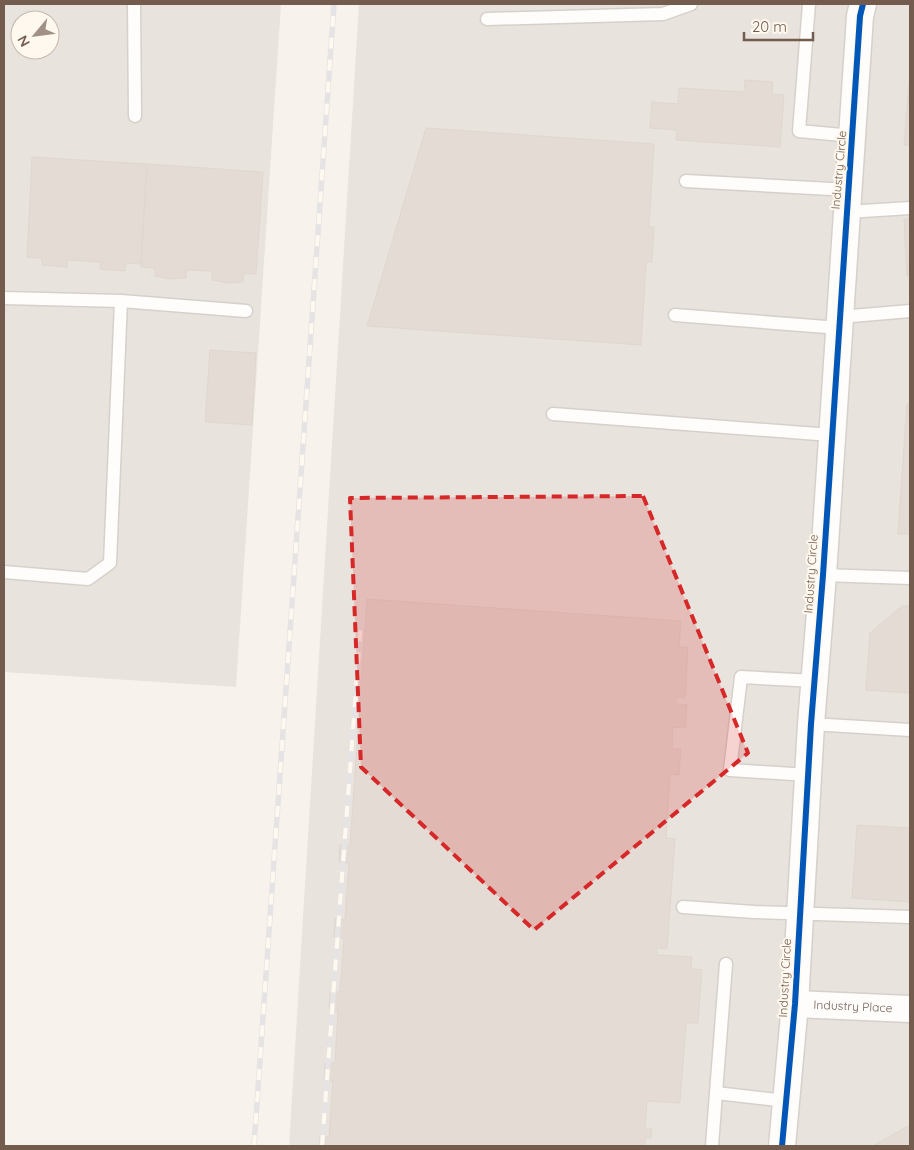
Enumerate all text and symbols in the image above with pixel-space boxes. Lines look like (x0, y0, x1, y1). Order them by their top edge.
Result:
north arrow (10, 10, 60, 60)
scale bar (744, 10, 813, 42)
text: 20 m (752, 17, 787, 36)
text: N (13, 32, 34, 50)
street label: Industry Circle (828, 130, 849, 210)
street label: Industry Circle (800, 534, 821, 614)
street label: Industry Circle (775, 938, 794, 1018)
street label: Industry Place (813, 997, 893, 1015)

